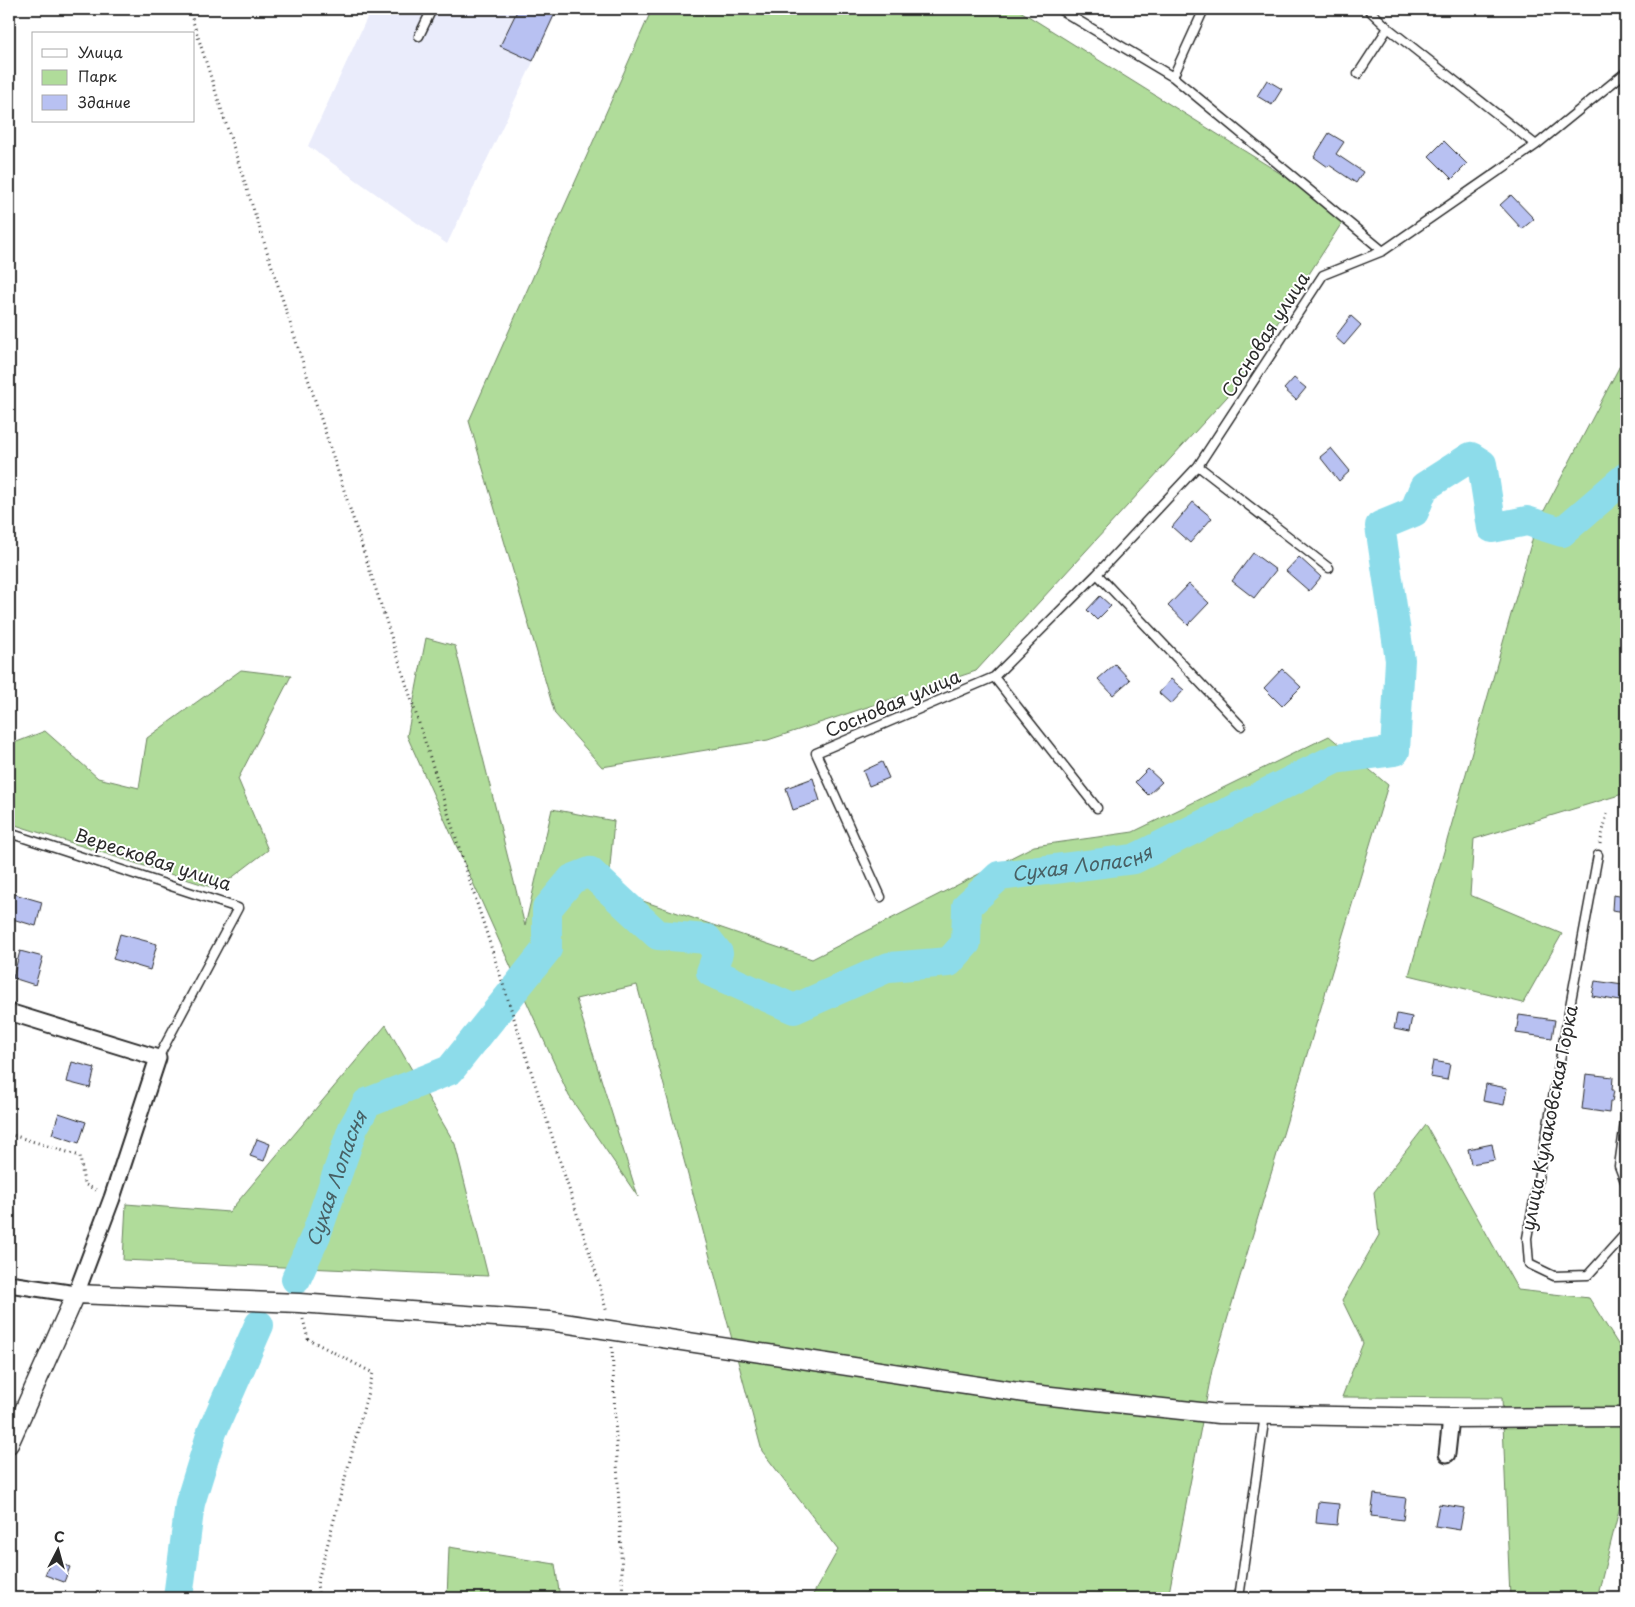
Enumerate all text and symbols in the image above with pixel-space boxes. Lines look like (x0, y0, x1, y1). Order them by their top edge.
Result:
legend (32, 32, 195, 122)
text: Улица (78, 40, 123, 63)
text: Парк (78, 64, 117, 87)
text: Здание (78, 90, 131, 113)
street label: Сосновая улица (1214, 266, 1316, 402)
street label: Сосновая улица (821, 662, 965, 743)
street label: Вересковая улица (72, 820, 236, 897)
water label: Сухая Лопасня (1010, 836, 1158, 887)
street label: улица Кулаковская Горка (1513, 1002, 1584, 1233)
water label: Сухая Лопасня (298, 1104, 374, 1251)
north arrow (32, 1524, 82, 1574)
text: С (53, 1526, 66, 1548)

